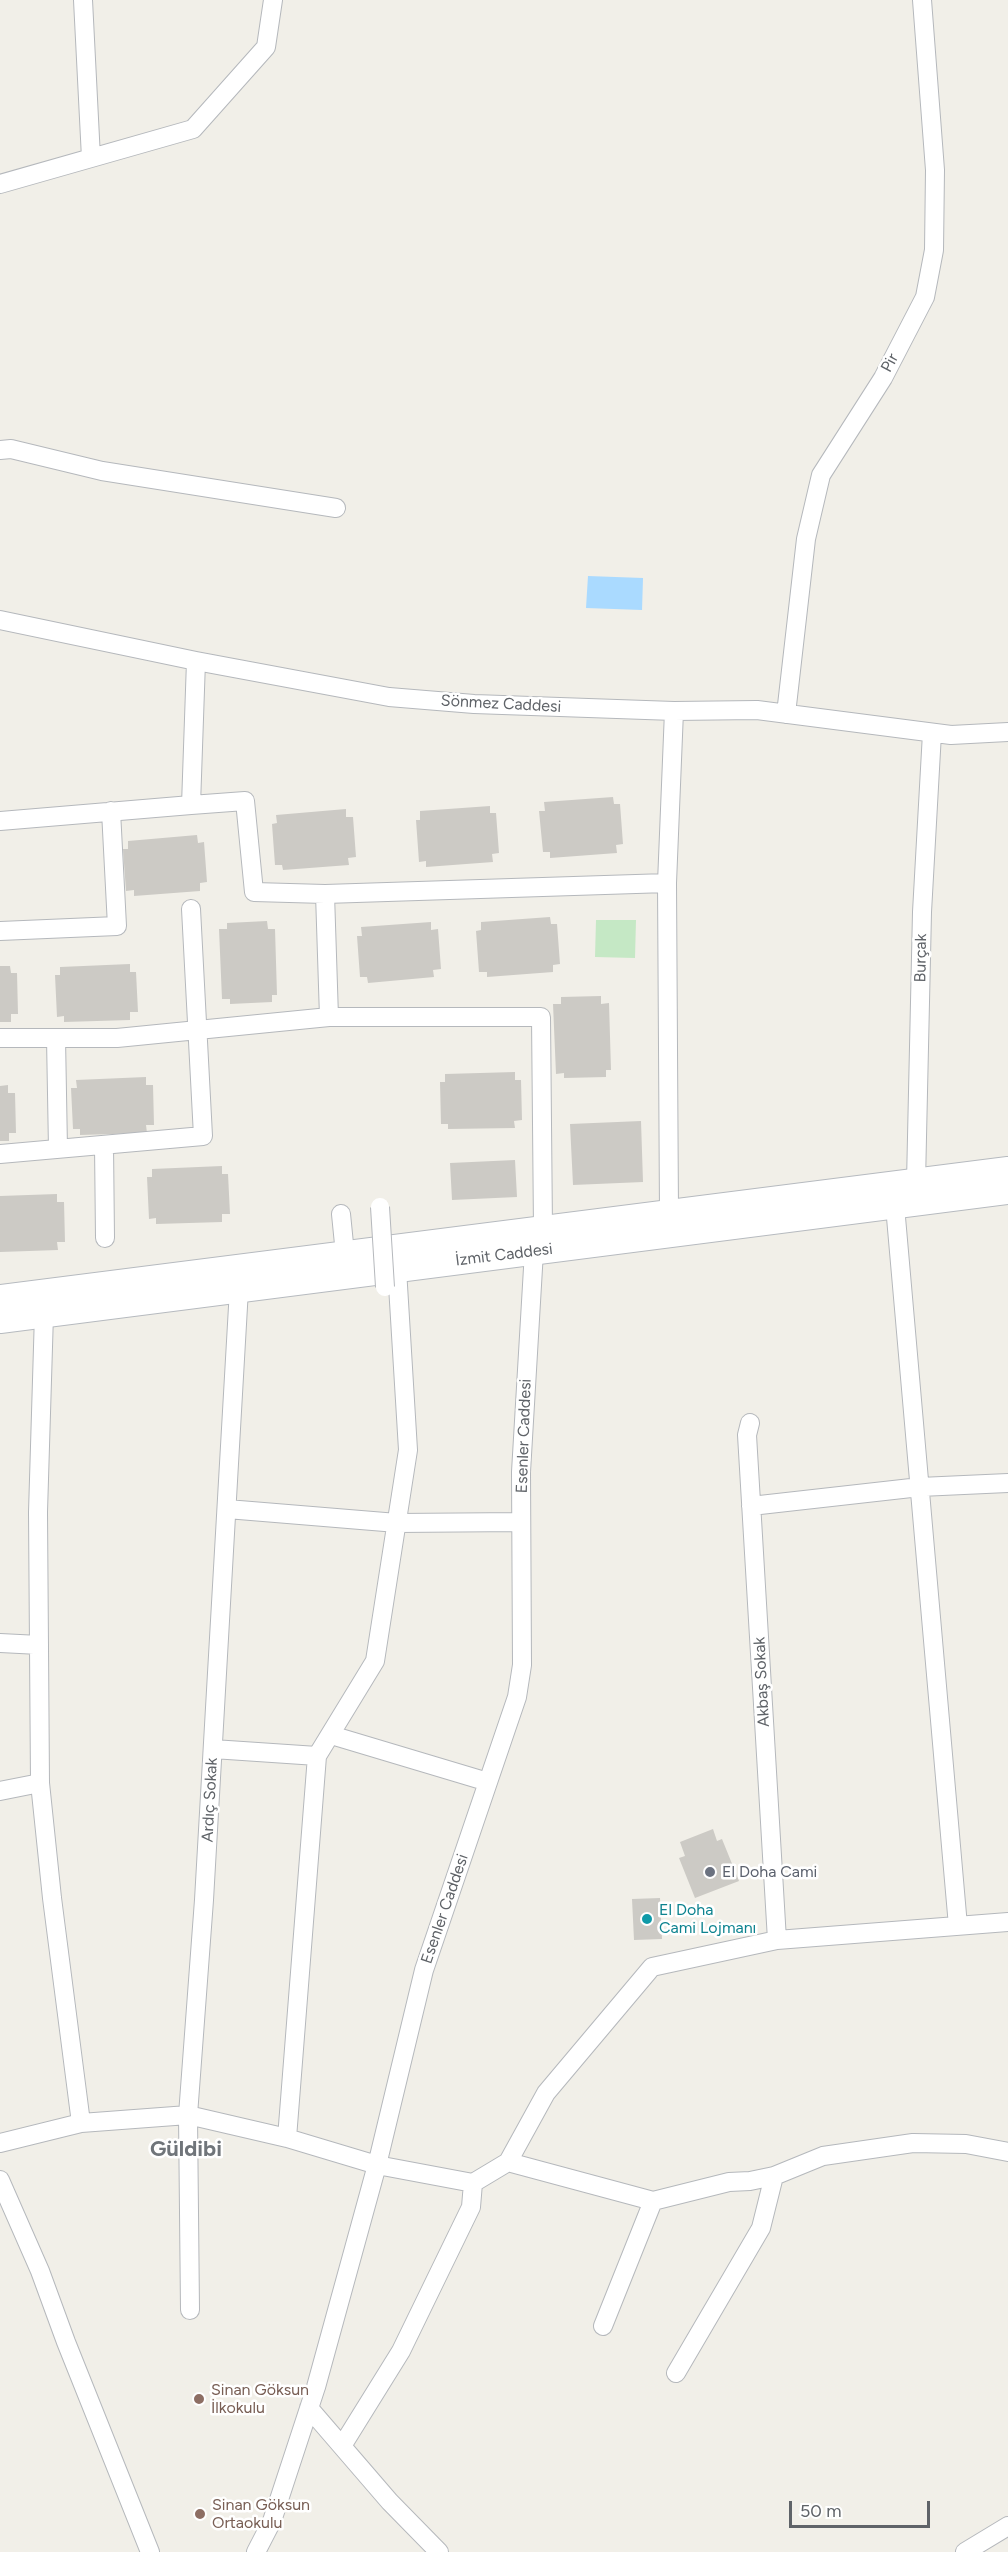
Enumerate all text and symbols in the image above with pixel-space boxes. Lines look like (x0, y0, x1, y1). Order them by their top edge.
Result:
street label: Pir (877, 350, 903, 376)
street label: Sönmez Caddesi (440, 691, 562, 717)
street label: Burçak (911, 933, 931, 983)
street label: İzmit Caddesi (454, 1240, 554, 1270)
street label: Esenler Caddesi (512, 1378, 536, 1494)
street label: Akbaş Sokak (750, 1636, 774, 1728)
street label: Ardıç Sokak (198, 1757, 222, 1843)
street label: Esenler Caddesi (417, 1852, 473, 1966)
place label: El Doha Cami (722, 1862, 817, 1882)
marker: El Doha Cami (703, 1865, 717, 1879)
place label: El Doha Cami Lojmanı (659, 1900, 756, 1938)
marker: El Doha Cami Lojmanı (640, 1912, 654, 1926)
district label: Güldibi (150, 2137, 222, 2163)
place label: Sinan Göksun İlkokulu (211, 2380, 309, 2418)
marker: Sinan Göksun İlkokulu (192, 2392, 206, 2406)
scale bar (792, 2489, 933, 2527)
place label: Sinan Göksun Ortaokulu (212, 2495, 310, 2533)
text: 50 m (800, 2500, 842, 2522)
marker: Sinan Göksun Ortaokulu (193, 2507, 207, 2521)

